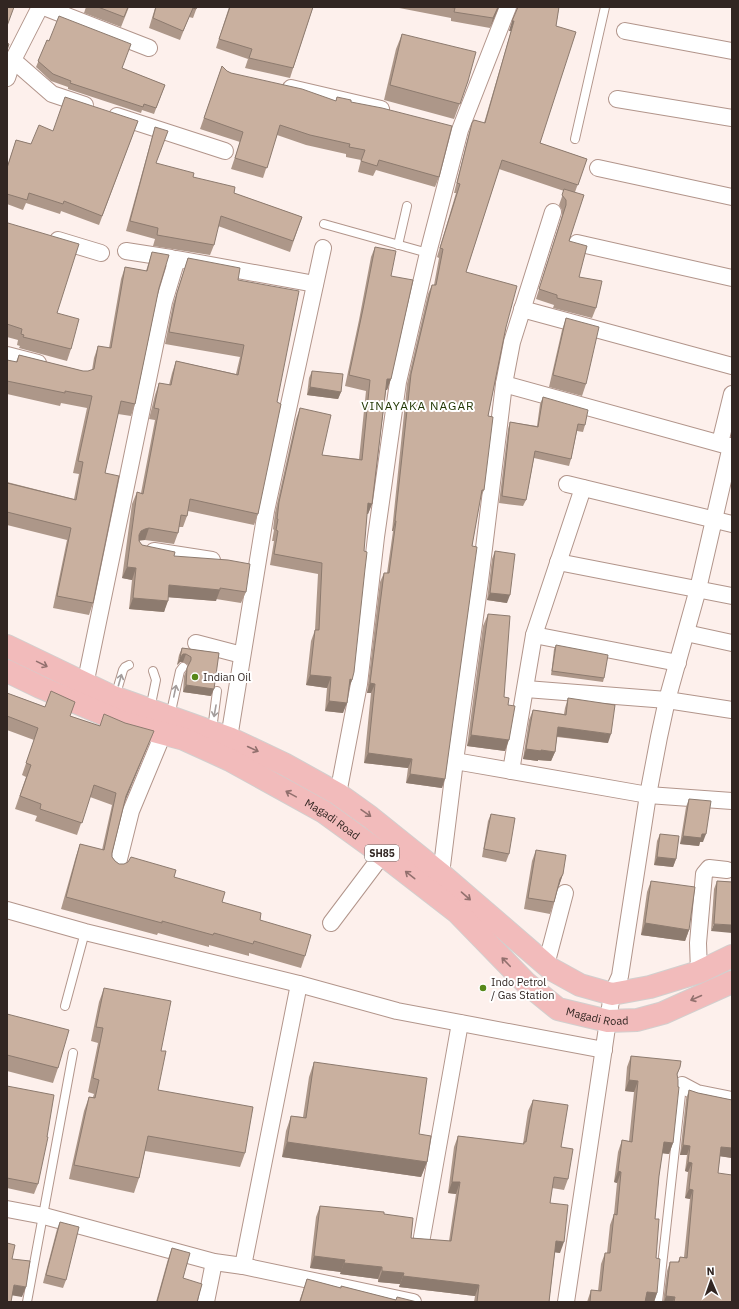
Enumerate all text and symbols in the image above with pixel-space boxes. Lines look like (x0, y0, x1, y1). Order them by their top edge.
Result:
district label: VINAYAKA NAGAR (361, 398, 475, 413)
one-way arrow (36, 661, 48, 668)
place label: Indian Oil (203, 670, 251, 684)
marker: Indian Oil (190, 672, 200, 682)
one-way arrow (117, 674, 124, 687)
one-way arrow (172, 685, 180, 698)
one-way arrow (211, 705, 219, 718)
one-way arrow (247, 746, 259, 753)
one-way arrow (285, 789, 297, 797)
street label: Magadi Road (302, 796, 363, 843)
one-way arrow (360, 809, 371, 818)
road number: SH85 (365, 845, 399, 861)
one-way arrow (404, 871, 415, 879)
one-way arrow (461, 891, 471, 901)
one-way arrow (501, 957, 511, 967)
place label: Indo Petrol / Gas Station (491, 975, 554, 1002)
marker: Indo Petrol / Gas Station (478, 983, 488, 993)
one-way arrow (691, 995, 703, 1002)
street label: Magadi Road (565, 1004, 629, 1028)
north arrow (691, 1261, 731, 1301)
text: N (706, 1264, 715, 1278)

